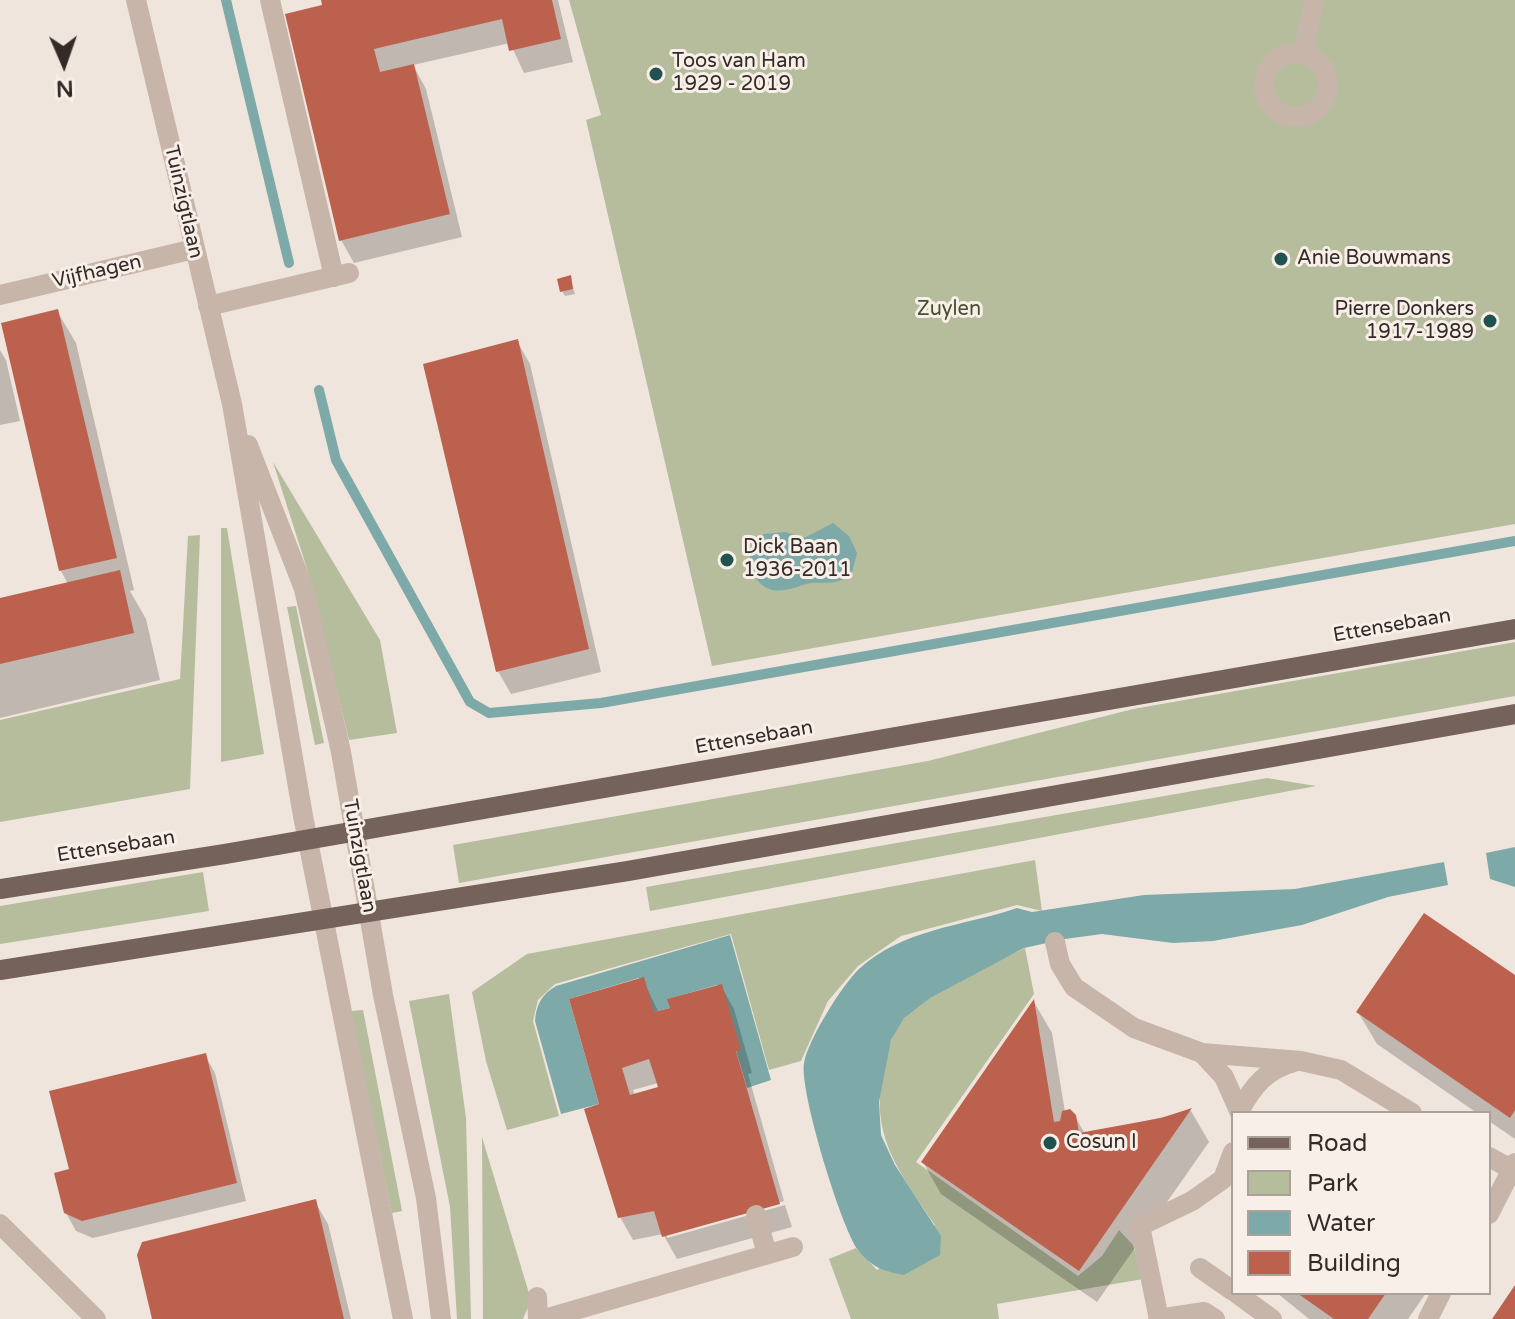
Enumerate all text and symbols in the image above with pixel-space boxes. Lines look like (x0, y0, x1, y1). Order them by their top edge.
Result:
north arrow (24, 24, 104, 104)
place label: Toos van Ham 1929 - 2019 (672, 50, 806, 97)
marker: Toos van Ham 1929 - 2019 (647, 65, 665, 83)
text: N (56, 75, 74, 101)
street label: Tuinzigtlaan (158, 143, 208, 261)
place label: Anie Bouwmans (1297, 247, 1451, 271)
street label: Vijfhagen (50, 250, 144, 294)
marker: Anie Bouwmans (1272, 250, 1290, 268)
park label: Zuylen (917, 298, 981, 322)
place label: Pierre Donkers 1917-1989 (1335, 298, 1474, 345)
marker: Pierre Donkers 1917-1989 (1481, 312, 1499, 330)
place label: Dick Baan 1936-2011 (743, 536, 852, 583)
marker: Dick Baan 1936-2011 (718, 551, 736, 569)
street label: Ettensebaan (1331, 604, 1453, 648)
street label: Ettensebaan (693, 716, 815, 760)
street label: Tuinzigtlaan (337, 797, 381, 915)
street label: Ettensebaan (55, 826, 177, 868)
legend (1231, 1111, 1491, 1295)
text: Road (1307, 1129, 1367, 1158)
place label: Cosun I (1066, 1131, 1137, 1155)
marker: Cosun I (1041, 1134, 1059, 1152)
text: Park (1307, 1169, 1358, 1198)
text: Water (1307, 1209, 1375, 1238)
text: Building (1307, 1249, 1401, 1278)

